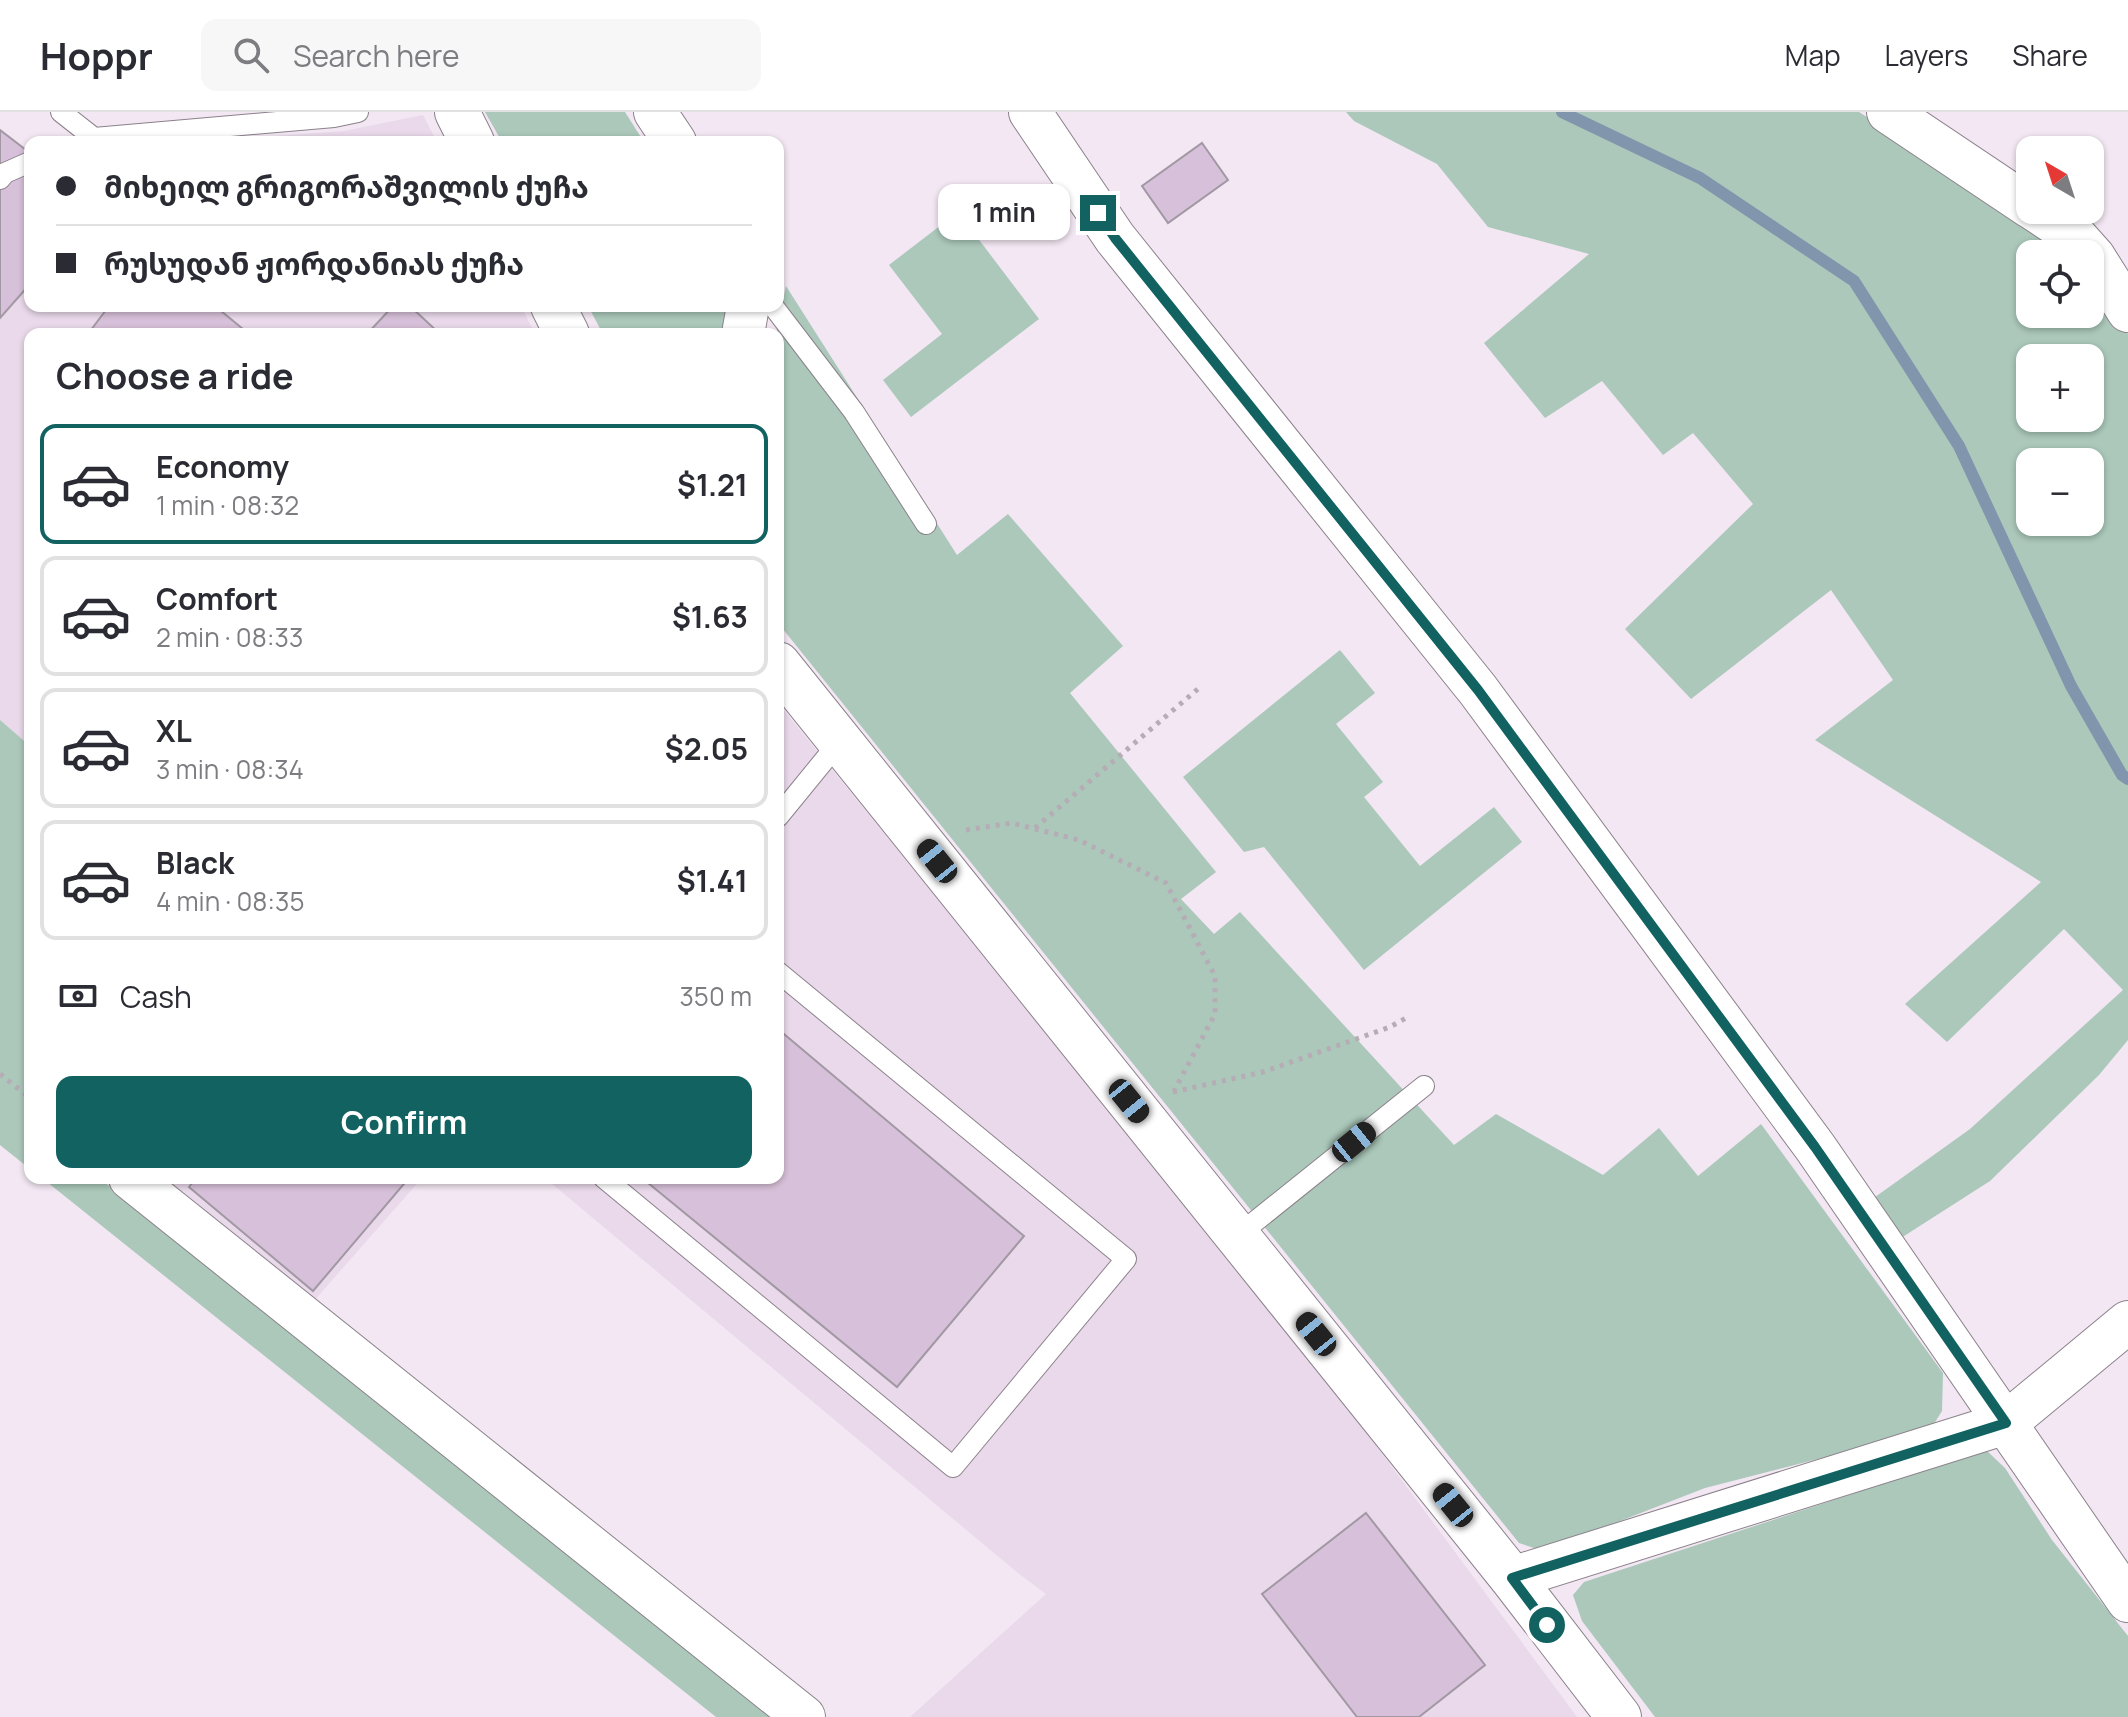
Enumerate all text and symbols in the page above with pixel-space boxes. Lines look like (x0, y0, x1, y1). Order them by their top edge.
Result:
search box (201, 19, 761, 91)
text: Hoppr (40, 29, 153, 81)
icon: search (229, 33, 273, 77)
text: Search here (293, 35, 460, 76)
text: Map (1785, 36, 1841, 74)
text: Layers (1885, 36, 1968, 74)
text: Share (2012, 36, 2088, 74)
north arrow (2016, 136, 2104, 224)
map controls (2016, 136, 2104, 536)
text: მიხეილ გრიგორაშვილის ქუჩა (104, 166, 589, 207)
callout: 1 min (938, 185, 1070, 241)
text: 1 min (972, 194, 1036, 230)
route end (1080, 195, 1116, 231)
button: locate (2016, 240, 2104, 328)
text: რუსუდან ჟორდანიას ქუჩა (104, 243, 524, 284)
button: + (2016, 344, 2104, 432)
text: Choose a ride (56, 351, 294, 400)
text: Economy (156, 446, 289, 487)
icon: car (60, 448, 132, 520)
button: − (2016, 448, 2104, 536)
text: $1.21 (677, 464, 748, 505)
text: 1 min · 08:32 (156, 487, 299, 523)
text: Comfort (156, 578, 278, 619)
icon: car (60, 580, 132, 652)
text: $1.63 (672, 596, 748, 637)
text: 2 min · 08:33 (156, 619, 303, 655)
text: XL (156, 710, 192, 751)
icon: car (60, 712, 132, 784)
text: $2.05 (665, 728, 748, 769)
text: 3 min · 08:34 (156, 751, 304, 787)
car (913, 835, 961, 887)
text: Black (156, 842, 234, 883)
icon: car (60, 844, 132, 916)
text: $1.41 (677, 860, 748, 901)
text: 4 min · 08:35 (156, 883, 305, 919)
icon: cash (56, 974, 100, 1018)
text: Cash (120, 976, 192, 1017)
text: 350 m (679, 978, 752, 1014)
car (1105, 1075, 1153, 1127)
button: Confirm (56, 1076, 752, 1168)
car (1328, 1118, 1380, 1166)
car (1292, 1308, 1340, 1360)
car (1429, 1479, 1477, 1531)
route start (1529, 1607, 1565, 1643)

